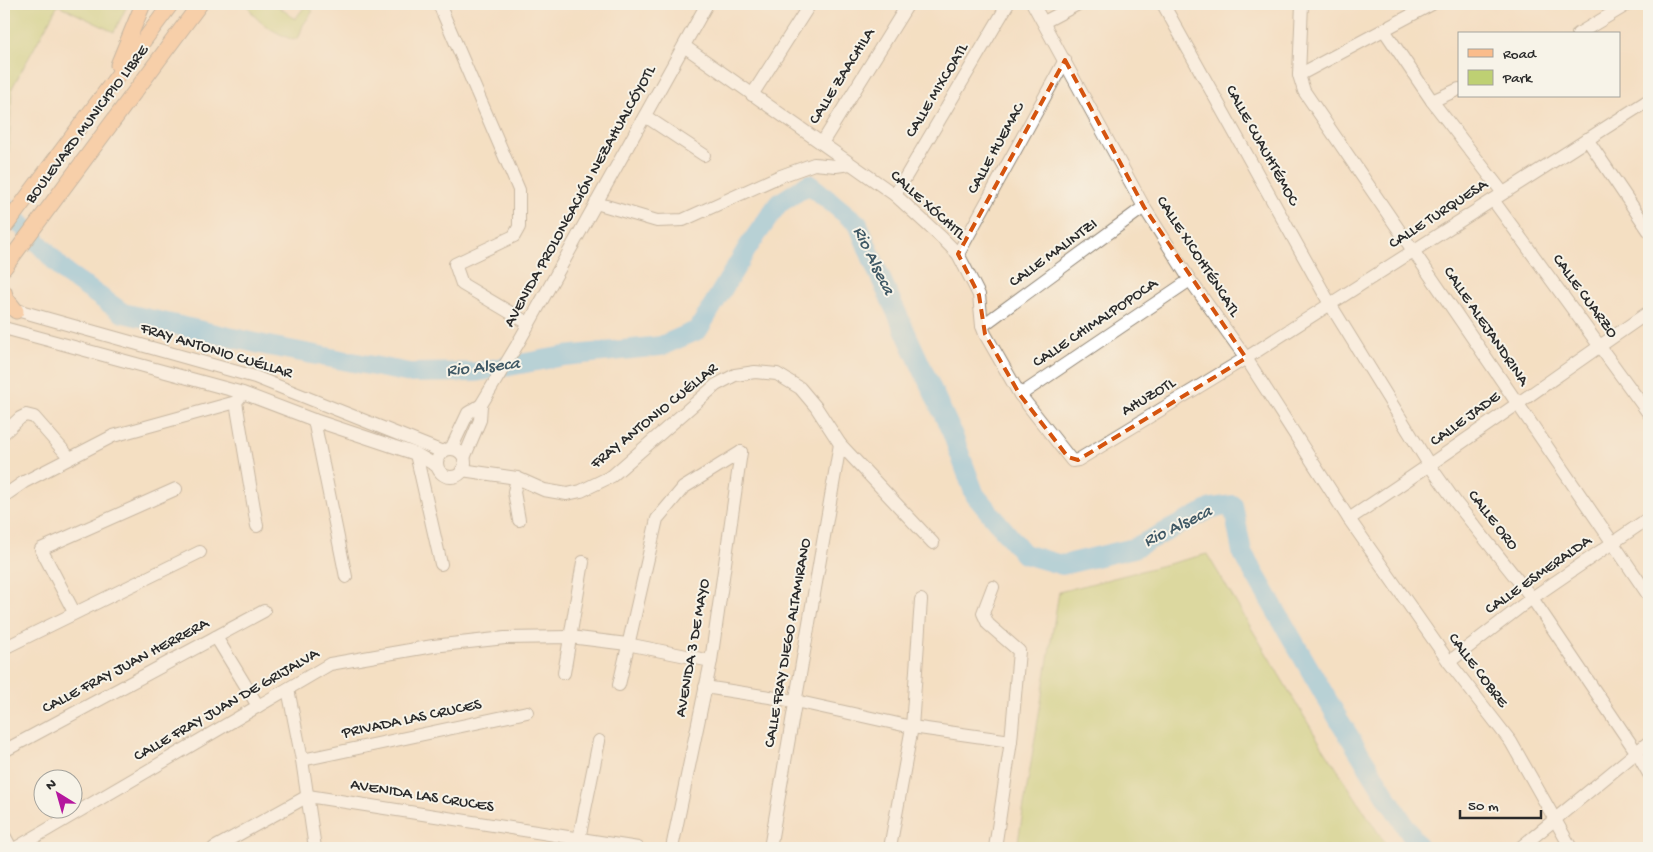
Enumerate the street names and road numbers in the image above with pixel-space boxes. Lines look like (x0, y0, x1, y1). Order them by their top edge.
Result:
street label: CALLE ZAACHILA (806, 24, 881, 129)
street label: CALLE MIXCOATL (902, 39, 974, 142)
street label: BOULEVARD MUNICIPIO LIBRE (22, 41, 154, 209)
street label: AVENIDA PROLONGACIÓN NEZAHUALCÓYOTL (501, 62, 662, 331)
street label: CALLE CUAUHTÉMOC (1220, 82, 1303, 211)
street label: CALLE HUEMAC (964, 99, 1030, 198)
street label: CALLE XÓCHITL (885, 167, 970, 246)
street label: CALLE TURQUESA (1386, 175, 1493, 254)
street label: CALLE XICOHTÉNCATL (1151, 193, 1244, 322)
street label: CALLE MALINTZI (1006, 216, 1102, 292)
street label: CALLE CUARZO (1547, 251, 1621, 343)
street label: CALLE ALEJANDRINA (1438, 264, 1533, 392)
street label: CALLE CHIMALPOPOCA (1030, 274, 1163, 373)
street label: FRAY ANTONIO CUÉLLAR (137, 320, 295, 384)
street label: FRAY ANTONIO CUÉLLAR (587, 360, 723, 475)
street label: AHUZOTL (1118, 374, 1180, 422)
street label: CALLE JADE (1427, 388, 1506, 452)
street label: CALLE ORO (1463, 487, 1522, 555)
street label: CALLE ESMERALDA (1482, 531, 1597, 620)
street label: CALLE FRAY DIEGO ALTAMIRANO (761, 536, 817, 749)
street label: AVENIDA 3 DE MAYO (672, 577, 716, 719)
street label: CALLE FRAY JUAN HERRERA (39, 614, 214, 719)
street label: CALLE COBRE (1443, 630, 1512, 713)
street label: CALLE FRAY JUAN DE GRIJALVA (131, 644, 324, 767)
street label: PRIVADA LAS CRUCES (340, 696, 484, 744)
street label: AVENIDA LAS CRUCES (349, 776, 496, 818)

